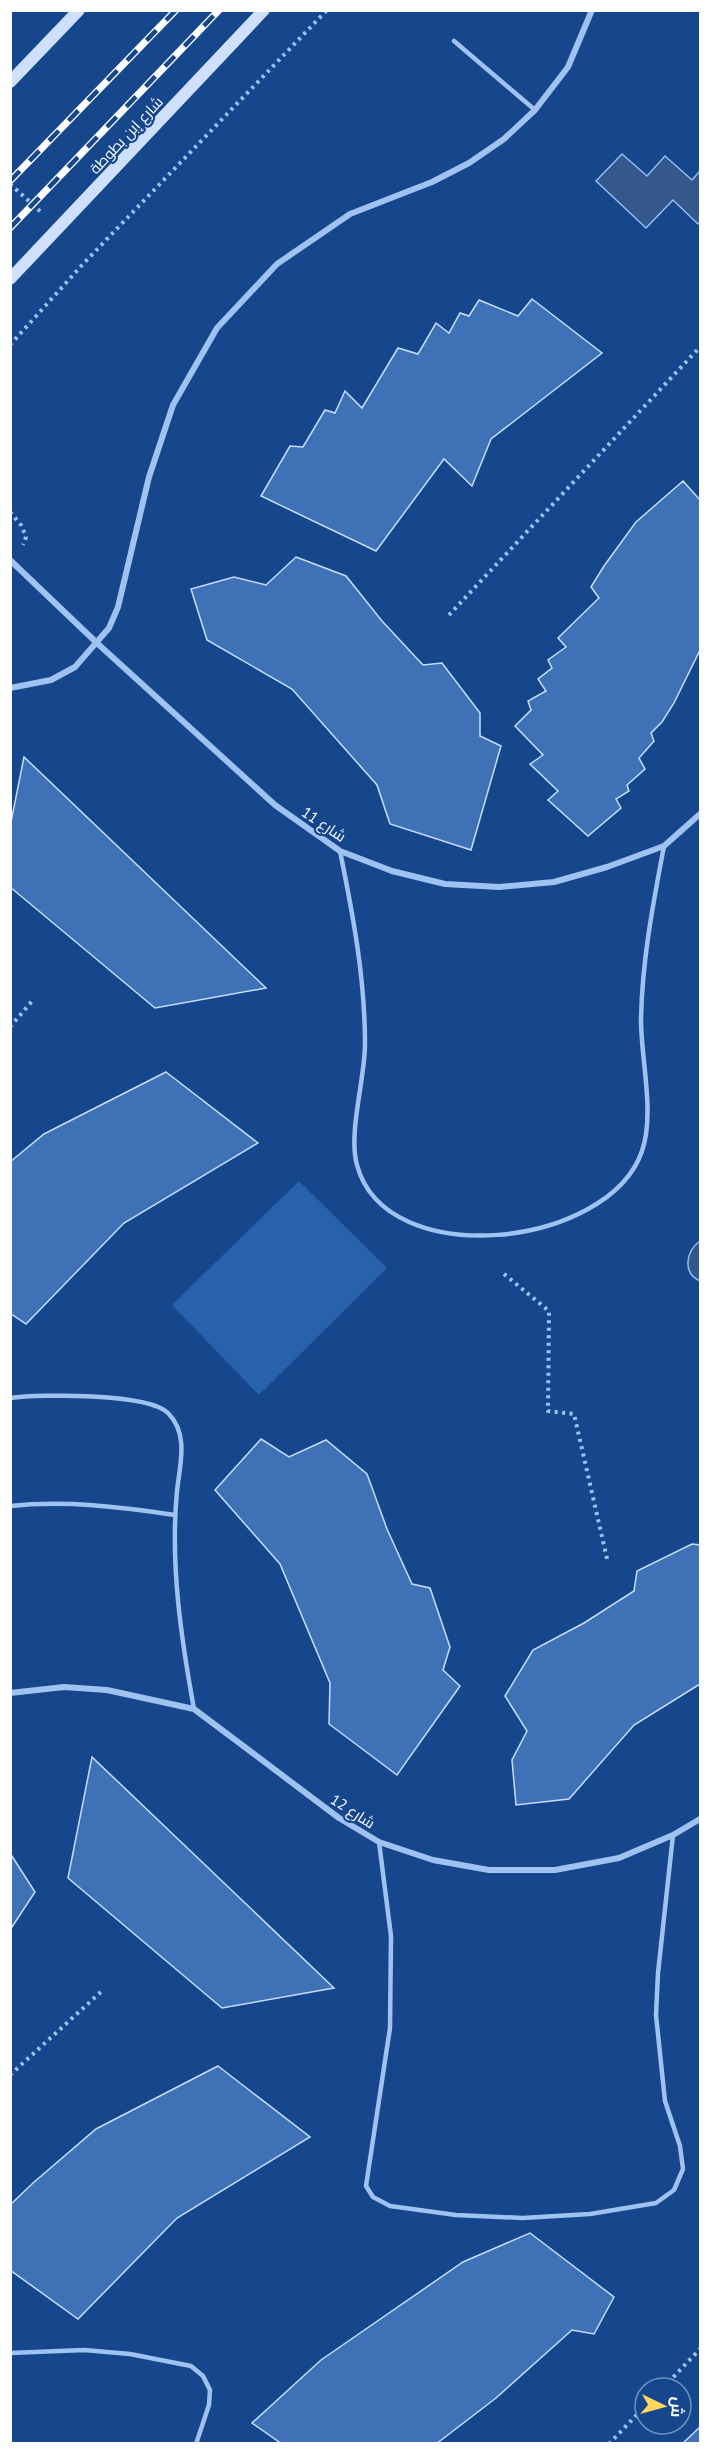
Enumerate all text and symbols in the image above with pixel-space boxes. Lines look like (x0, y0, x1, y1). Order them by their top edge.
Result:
street label: شارع إبن بطوطة (85, 92, 168, 179)
street label: شارع 11 (297, 802, 350, 847)
street label: شارع 12 (326, 1790, 379, 1834)
north arrow (633, 2376, 693, 2436)
text: ش (667, 2396, 689, 2418)

